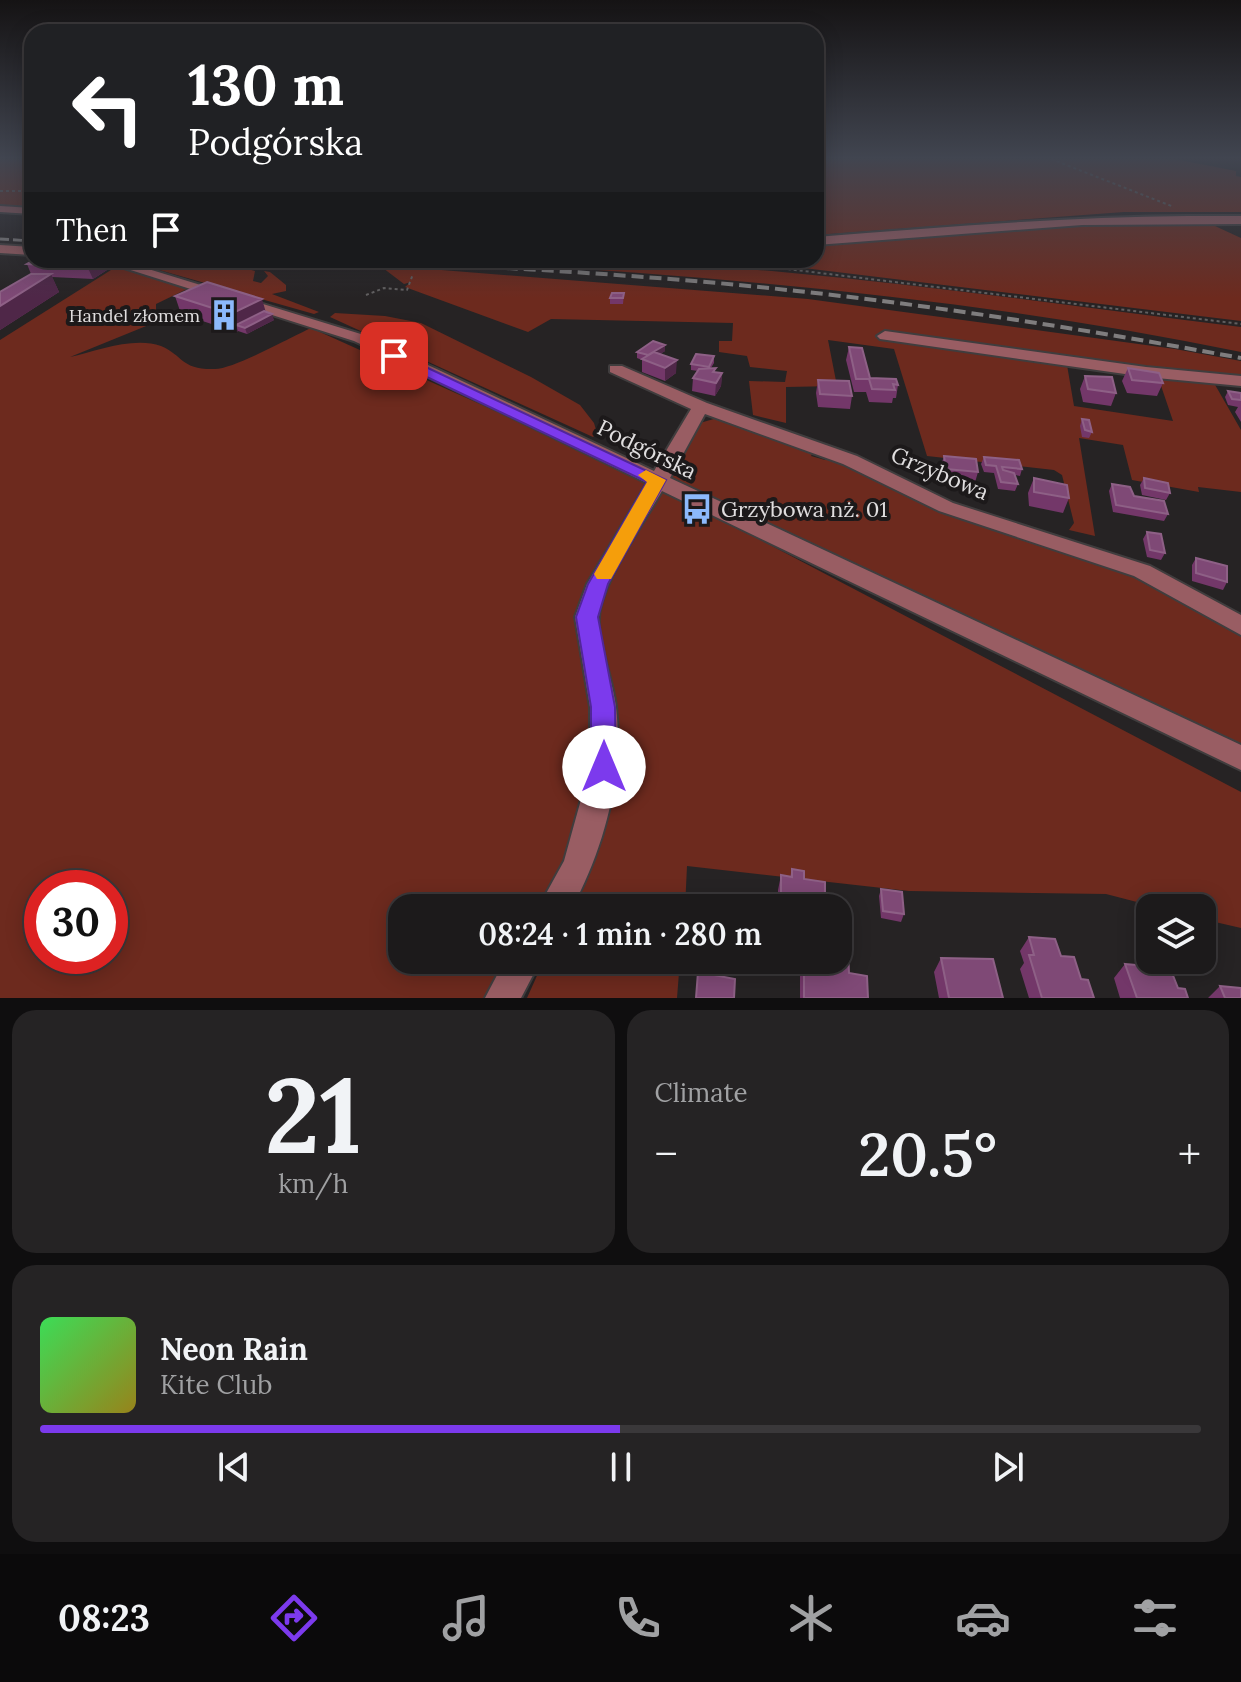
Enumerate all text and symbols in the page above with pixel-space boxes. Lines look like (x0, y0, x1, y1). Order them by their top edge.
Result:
text: 130 m (188, 49, 344, 120)
icon: left (56, 56, 160, 160)
text: Podgórska (188, 119, 363, 165)
icon: arrive (144, 208, 188, 252)
text: Then (56, 211, 128, 249)
building icon: Handel złomem (207, 298, 241, 332)
place label: Handel złomem (69, 304, 200, 327)
pin (360, 322, 428, 390)
icon: arrive (372, 334, 416, 378)
street label: Podgórska (593, 413, 701, 485)
street label: Grzybowa (887, 440, 993, 506)
bus stop icon: Grzybowa nż. 01 (680, 492, 714, 526)
place label: Grzybowa nż. 01 (721, 495, 887, 523)
position arrow (562, 725, 646, 809)
speed limit sign: 30 (24, 870, 128, 974)
map controls (1136, 894, 1216, 974)
button: layers (1136, 894, 1216, 974)
text: 08:24 · 1 min · 280 m (478, 915, 762, 953)
text: 21 (264, 1048, 362, 1181)
text: Climate (655, 1076, 748, 1109)
text: 20.5° (858, 1116, 997, 1192)
text: − (655, 1126, 678, 1182)
text: + (1178, 1126, 1201, 1182)
text: km/h (278, 1167, 348, 1200)
text: Neon Rain (160, 1330, 308, 1368)
text: Kite Club (160, 1368, 272, 1401)
icon: previous (212, 1445, 256, 1489)
icon: pause (599, 1445, 643, 1489)
icon: next (986, 1445, 1030, 1489)
icon: directions (266, 1590, 322, 1646)
icon: music (438, 1590, 494, 1646)
icon: phone (610, 1590, 666, 1646)
icon: climate (783, 1590, 839, 1646)
icon: car (955, 1590, 1011, 1646)
icon: filters (1127, 1590, 1183, 1646)
text: 08:23 (58, 1595, 150, 1641)

